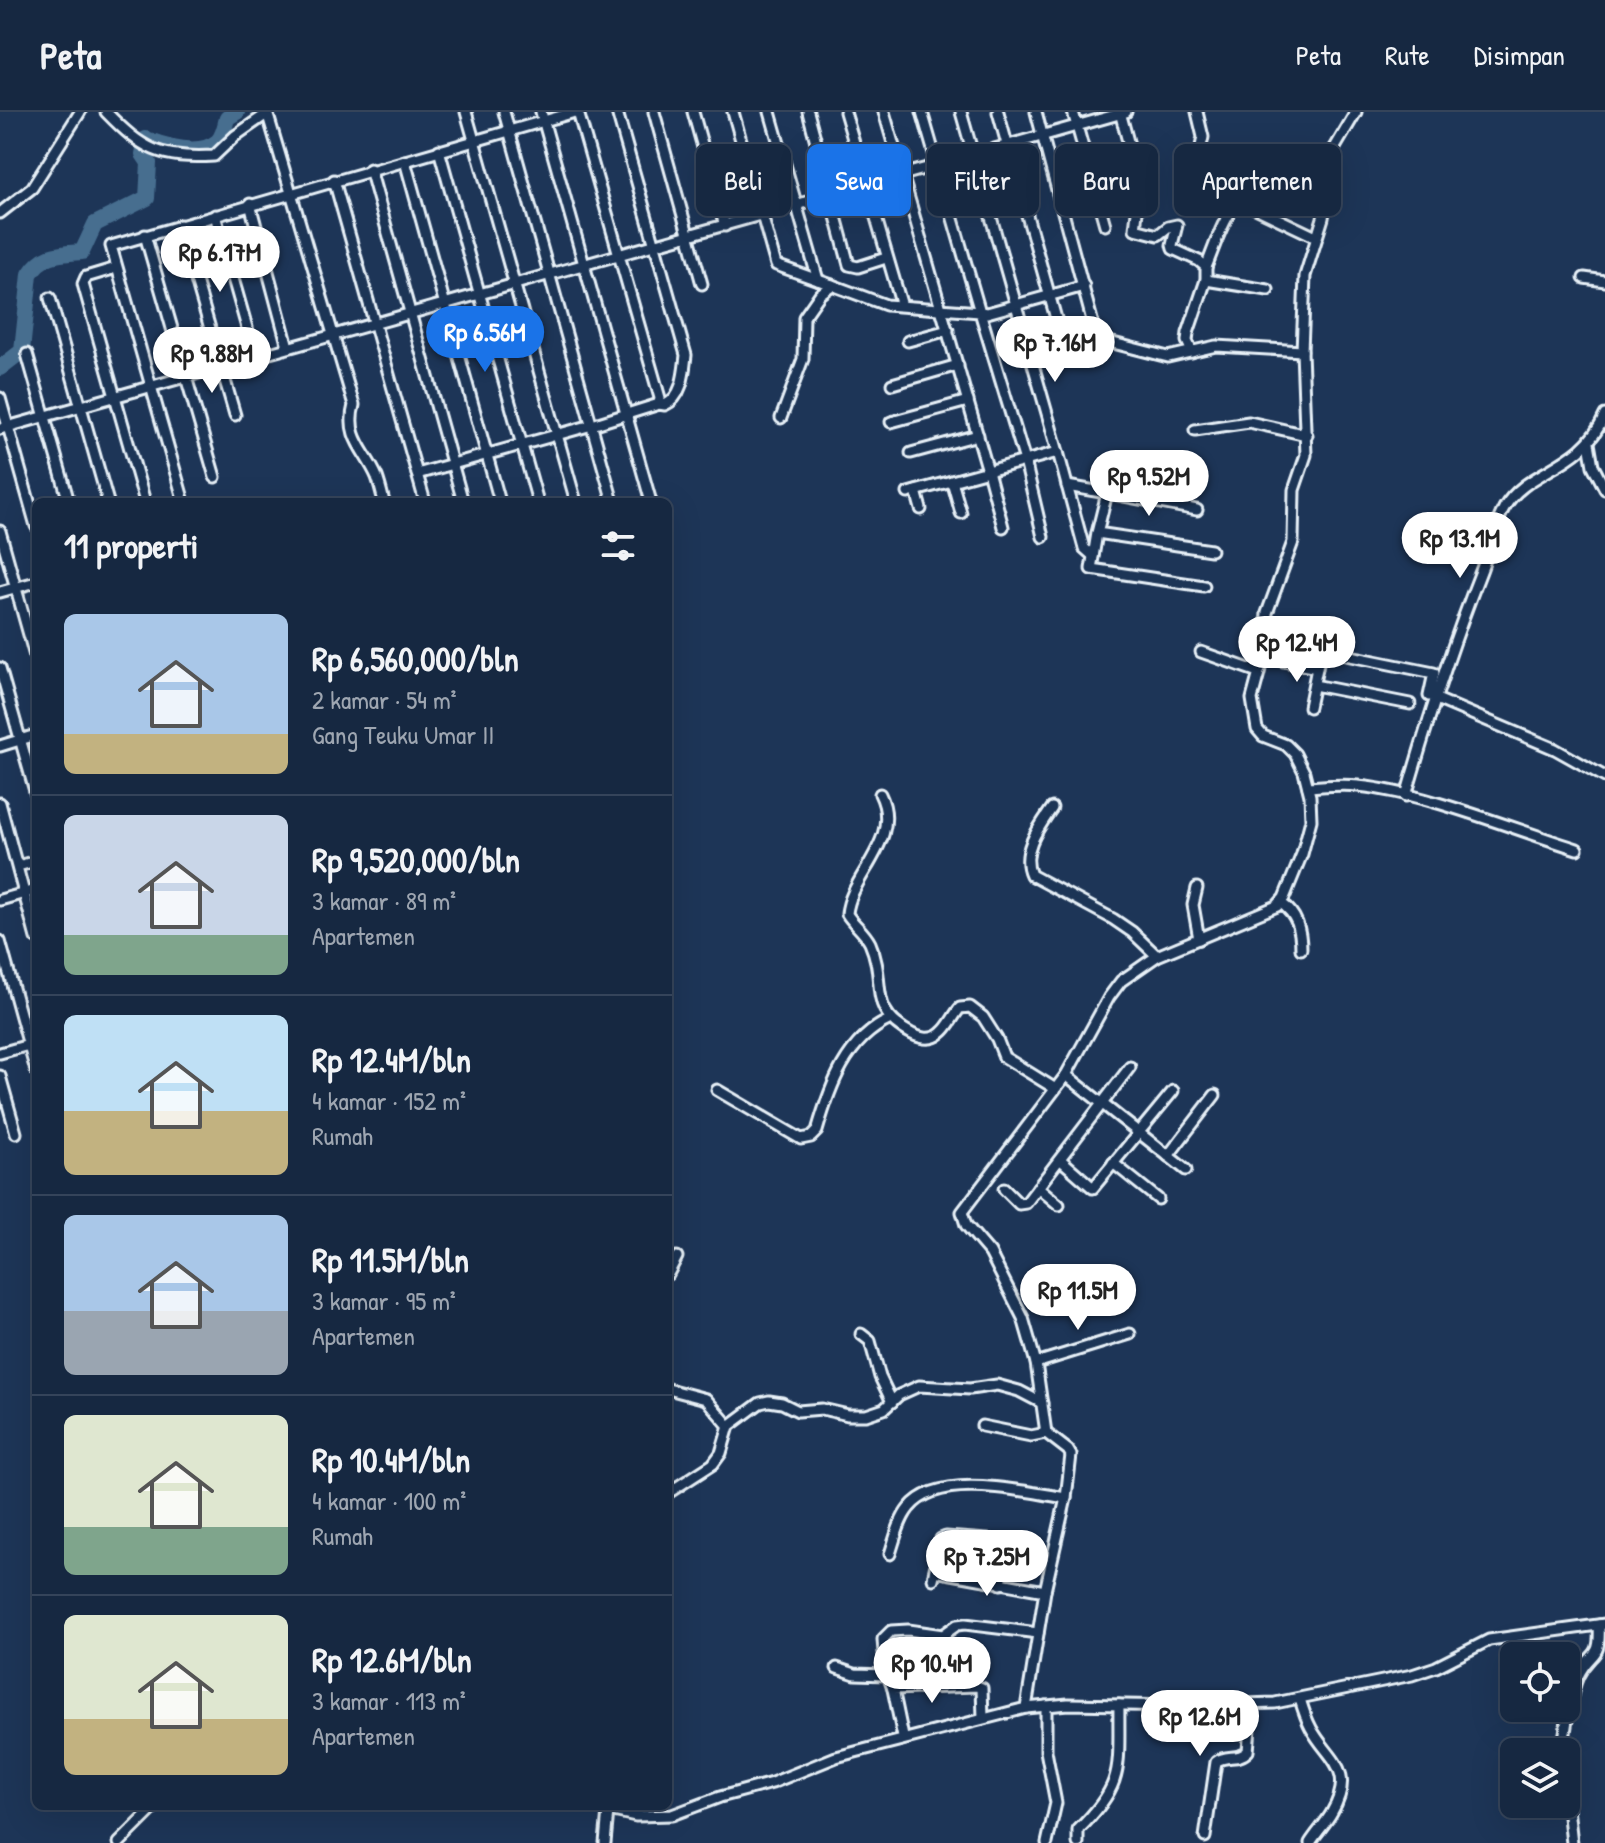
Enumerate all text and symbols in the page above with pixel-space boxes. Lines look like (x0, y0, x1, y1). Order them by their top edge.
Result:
text: Peta (40, 29, 101, 81)
text: Peta (1296, 36, 1341, 74)
text: Rute (1385, 36, 1430, 74)
text: Disimpan (1474, 36, 1565, 74)
chip: Beli (696, 144, 791, 216)
chip: Sewa (807, 144, 911, 216)
chip: Filter (927, 144, 1039, 216)
chip: Baru (1055, 144, 1158, 216)
chip: Apartemen (1174, 144, 1341, 216)
pin: Rp 6.17M (137, 226, 303, 294)
text: Rp 6.17M (179, 234, 261, 269)
pin: Rp 6.56M (402, 306, 568, 374)
text: Rp 6.56M (444, 314, 526, 349)
pin: Rp 7.16M (972, 316, 1138, 384)
text: Rp 7.16M (1014, 324, 1096, 359)
pin: Rp 9.88M (129, 327, 295, 395)
text: Rp 9.88M (171, 335, 253, 370)
pin: Rp 9.52M (1066, 450, 1232, 518)
text: Rp 9.52M (1108, 458, 1190, 493)
pin: Rp 13.1M (1377, 512, 1543, 580)
text: Rp 13.1M (1420, 520, 1500, 555)
text: 11 properti (64, 523, 198, 569)
icon: filters (596, 524, 640, 568)
pin: Rp 12.4M (1214, 616, 1380, 684)
text: Rp 12.4M (1256, 624, 1338, 659)
text: Rp 6,560,000/bln (312, 636, 519, 682)
icon: home (128, 646, 224, 742)
text: 2 kamar · 54 m² (312, 682, 457, 717)
text: Gang Teuku Umar II (312, 717, 494, 752)
text: Rp 9,520,000/bln (312, 837, 520, 883)
icon: home (128, 847, 224, 943)
text: 3 kamar · 89 m² (312, 883, 456, 918)
text: Apartemen (312, 918, 415, 953)
text: Rp 12.4M/bln (312, 1037, 471, 1083)
icon: home (128, 1047, 224, 1143)
text: 4 kamar · 152 m² (312, 1083, 466, 1118)
text: Rumah (312, 1118, 373, 1153)
text: Rp 11.5M/bln (312, 1237, 469, 1283)
icon: home (128, 1247, 224, 1343)
pin: Rp 11.5M (995, 1264, 1161, 1332)
text: Rp 11.5M (1038, 1272, 1118, 1307)
text: 3 kamar · 95 m² (312, 1283, 456, 1318)
text: Apartemen (312, 1318, 415, 1353)
text: Rp 10.4M/bln (312, 1437, 470, 1483)
icon: home (128, 1447, 224, 1543)
text: 4 kamar · 100 m² (312, 1483, 466, 1518)
text: Rumah (312, 1518, 373, 1553)
pin: Rp 7.25M (904, 1530, 1070, 1598)
text: Rp 7.25M (944, 1538, 1030, 1573)
text: Rp 12.6M/bln (312, 1637, 472, 1683)
pin: Rp 10.4M (849, 1637, 1015, 1705)
map controls (1500, 1642, 1580, 1818)
button: locate (1500, 1642, 1580, 1722)
text: Rp 10.4M (892, 1645, 972, 1680)
icon: home (128, 1647, 224, 1743)
text: 3 kamar · 113 m² (312, 1683, 466, 1718)
pin: Rp 12.6M (1117, 1690, 1283, 1758)
text: Rp 12.6M (1159, 1698, 1241, 1733)
text: Apartemen (312, 1718, 415, 1753)
button: layers (1500, 1738, 1580, 1818)

